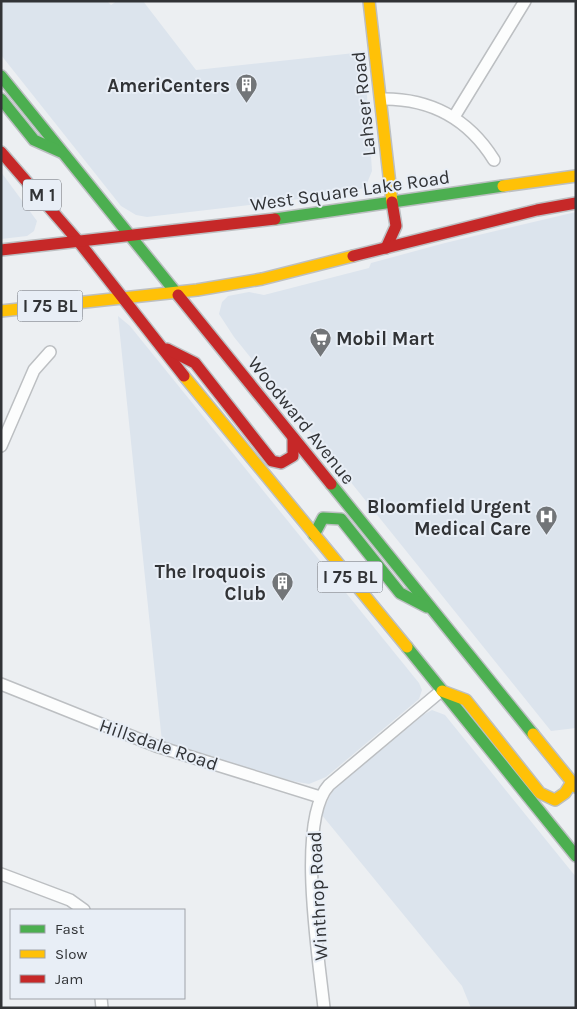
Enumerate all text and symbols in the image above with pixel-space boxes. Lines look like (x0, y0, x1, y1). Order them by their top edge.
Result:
street label: Lahser Road (348, 50, 380, 158)
building icon: AmeriCenters (234, 73, 258, 104)
place label: AmeriCenters (107, 75, 230, 97)
street label: West Square Lake Road (249, 166, 451, 216)
road number: M 1 (23, 180, 61, 210)
road number: I 75 BL (18, 290, 82, 322)
supermarket icon: Mobil Mart (308, 326, 332, 357)
place label: Mobil Mart (336, 328, 435, 350)
street label: Woodward Avenue (243, 352, 359, 489)
place label: Bloomfield Urgent Medical Care (367, 496, 531, 540)
hospital icon: Bloomfield Urgent Medical Care (535, 505, 559, 536)
place label: The Iroquois Club (155, 561, 266, 605)
road number: I 75 BL (318, 562, 382, 592)
building icon: The Iroquois Club (270, 570, 294, 601)
street label: Hillsdale Road (96, 714, 221, 776)
street label: Winthrop Road (304, 831, 332, 961)
legend (10, 909, 185, 999)
text: Fast (55, 920, 85, 938)
text: Slow (55, 945, 87, 963)
text: Jam (55, 970, 83, 988)

